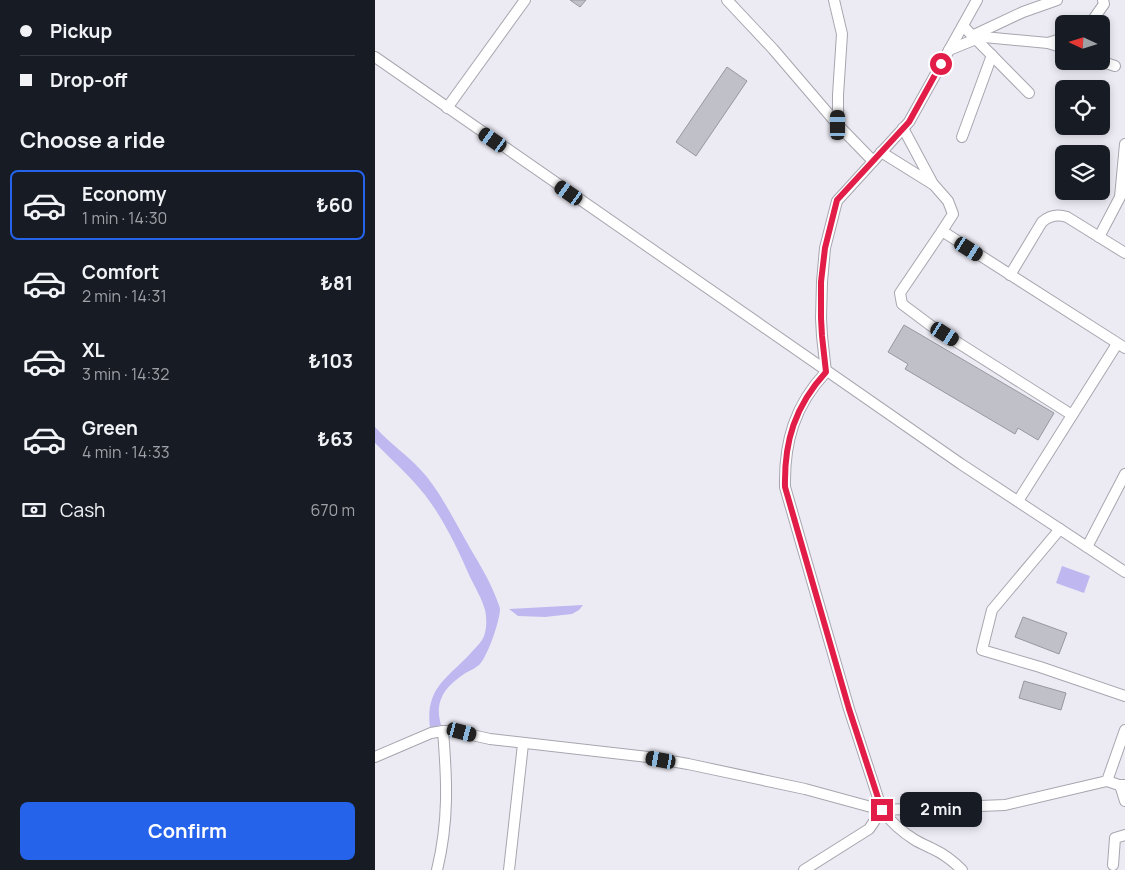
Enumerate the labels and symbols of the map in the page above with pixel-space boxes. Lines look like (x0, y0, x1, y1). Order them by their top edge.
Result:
north arrow (1055, 15, 1110, 70)
route start (930, 53, 952, 75)
car (830, 110, 845, 140)
car (476, 125, 509, 155)
car (552, 178, 585, 208)
car (952, 235, 985, 263)
car (928, 320, 961, 348)
car (445, 721, 478, 743)
car (644, 750, 677, 770)
callout: 2 min (899, 792, 982, 828)
route end (871, 799, 893, 821)

